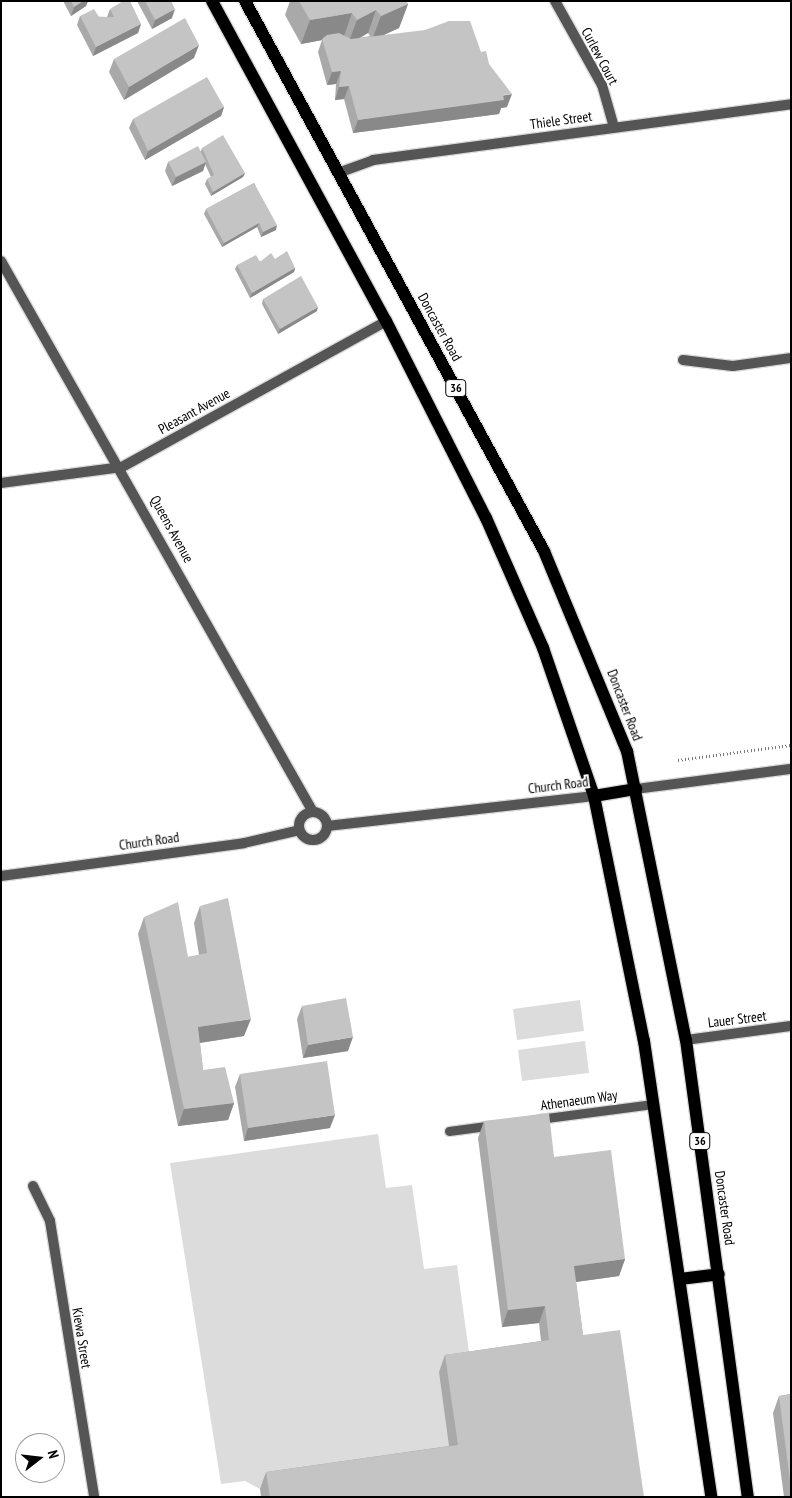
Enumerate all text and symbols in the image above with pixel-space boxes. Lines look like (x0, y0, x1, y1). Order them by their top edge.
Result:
street label: Curlew Court (578, 24, 622, 88)
street label: Thiele Street (529, 107, 593, 133)
street label: Doncaster Road (414, 290, 466, 364)
road number: 36 (445, 378, 467, 398)
street label: Pleasant Avenue (155, 384, 233, 438)
street label: Queens Avenue (147, 492, 197, 566)
street label: Doncaster Road (604, 667, 646, 743)
street label: Church Road (527, 773, 589, 797)
street label: Church Road (118, 828, 180, 854)
street label: Lauer Street (707, 1007, 767, 1031)
street label: Athenaeum Way (539, 1086, 619, 1114)
road number: 36 (689, 1132, 711, 1150)
street label: Doncaster Road (711, 1170, 739, 1246)
street label: Kiewa Street (69, 1306, 95, 1370)
north arrow (15, 1433, 65, 1483)
text: N (44, 1448, 63, 1460)

